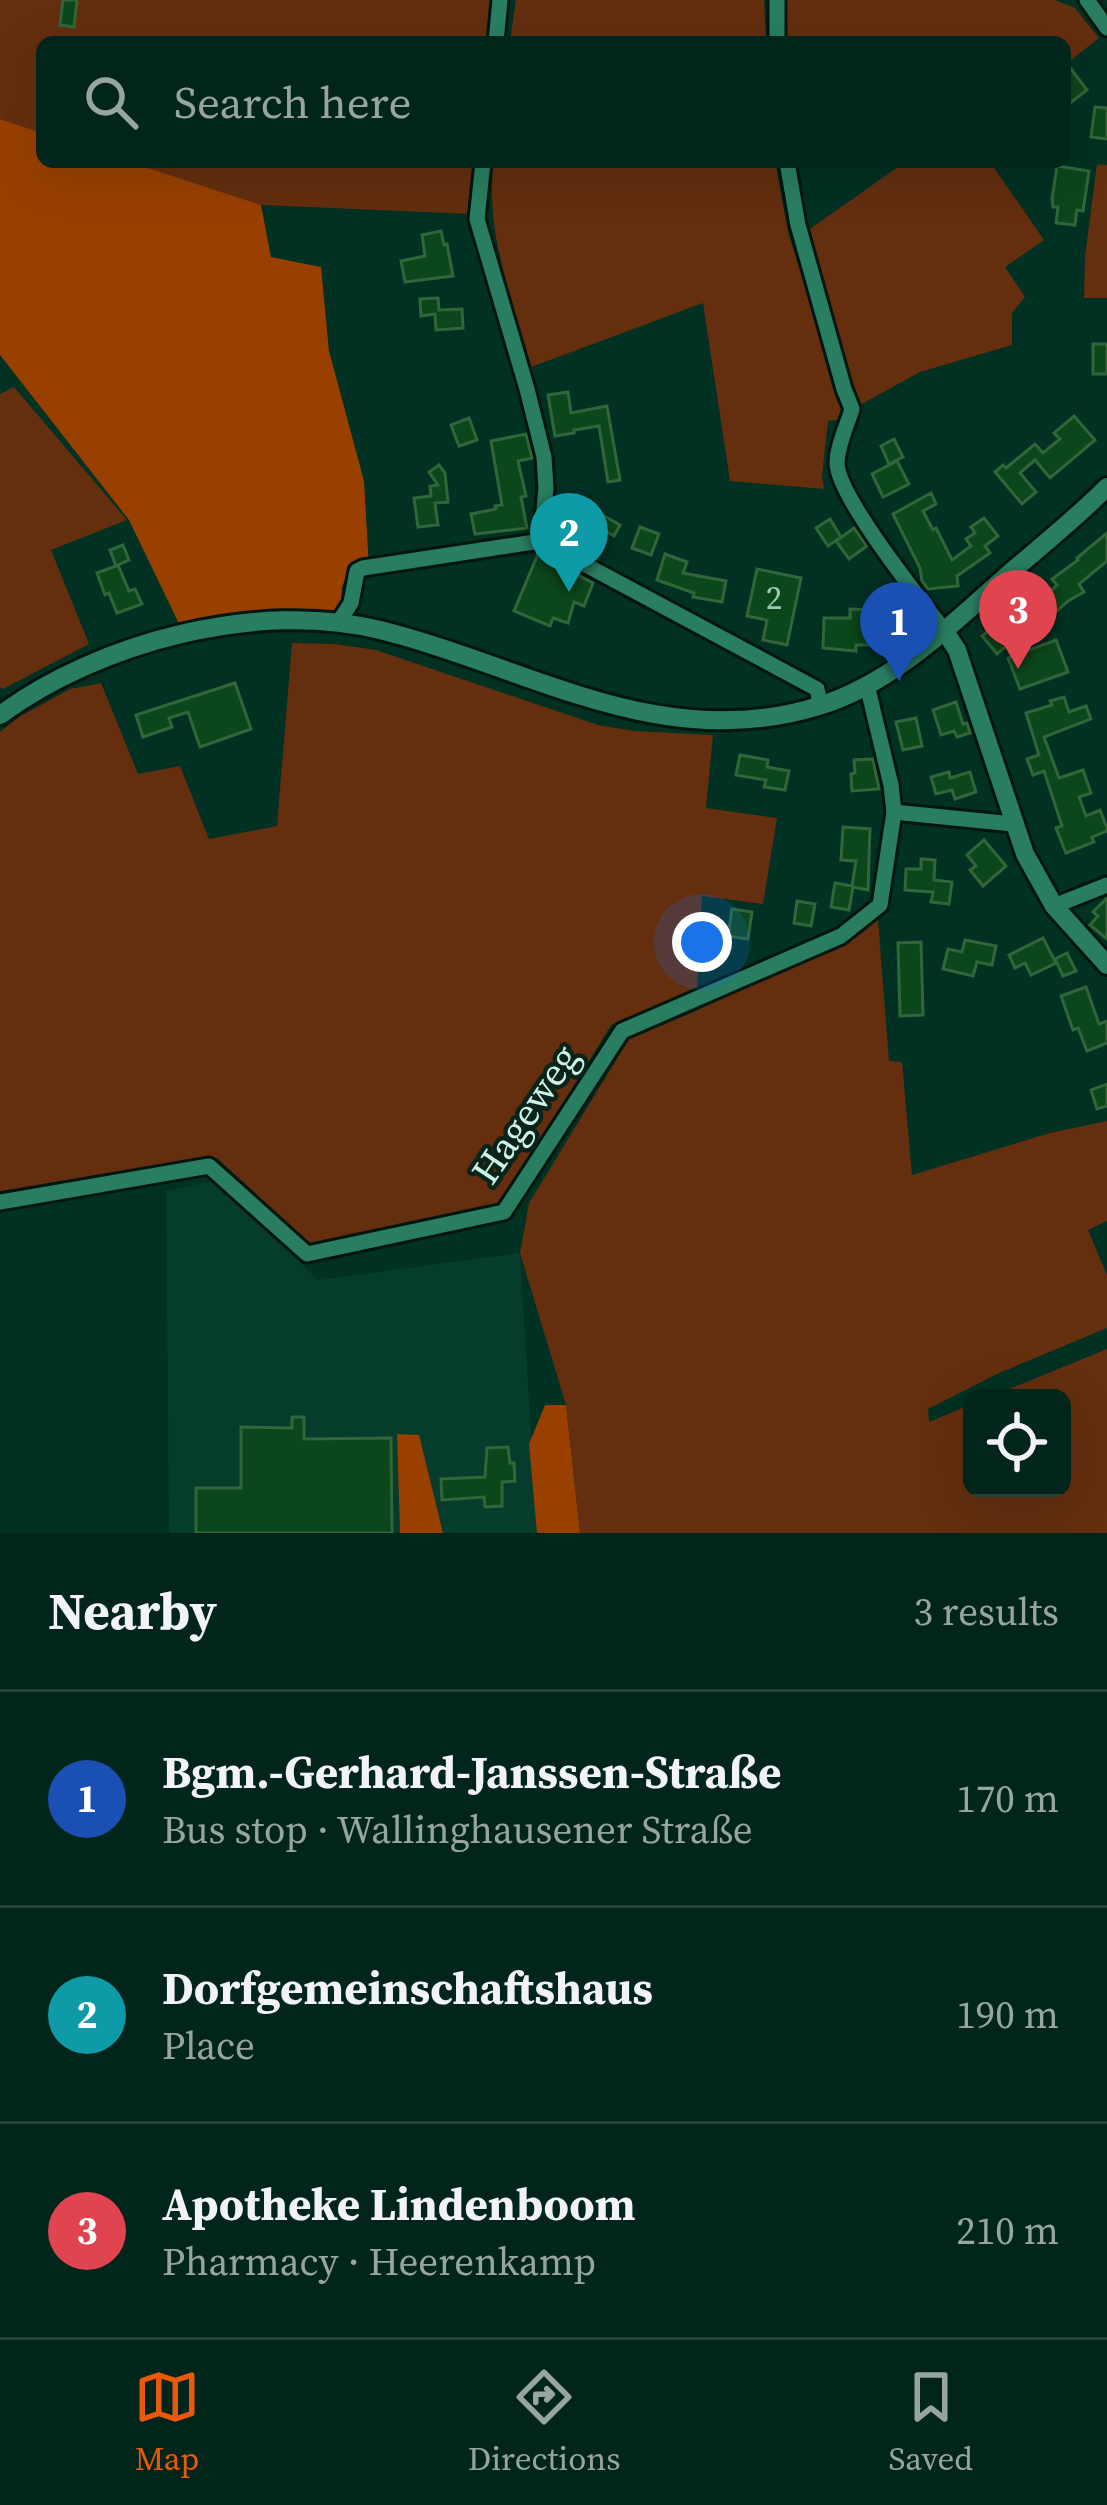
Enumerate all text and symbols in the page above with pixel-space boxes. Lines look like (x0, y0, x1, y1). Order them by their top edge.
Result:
search box (36, 36, 1071, 168)
icon: search (78, 69, 144, 135)
text: Search here (174, 71, 411, 133)
pin: 2 (530, 493, 608, 592)
pin: 3 (979, 570, 1057, 669)
house number: 2 (766, 575, 782, 620)
pin: 1 (860, 582, 938, 681)
your location (672, 912, 732, 972)
street label: Hageweg (459, 1034, 591, 1194)
map controls (963, 1389, 1071, 1497)
button: locate (963, 1389, 1071, 1497)
text: Nearby (48, 1576, 217, 1646)
text: 3 results (914, 1585, 1059, 1638)
text: Bgm.-Gerhard-Janssen-Straße (162, 1741, 781, 1803)
text: 1 (76, 1772, 98, 1825)
text: 170 m (956, 1772, 1059, 1825)
text: Bus stop · Wallinghausener Straße (162, 1803, 753, 1856)
text: Dorfgemeinschaftshaus (162, 1957, 653, 2019)
text: 2 (76, 1988, 98, 2041)
text: 190 m (956, 1988, 1059, 2041)
text: Place (162, 2019, 255, 2072)
text: Apotheke Lindenboom (162, 2173, 635, 2235)
text: 3 (76, 2204, 98, 2257)
text: 210 m (956, 2204, 1059, 2257)
text: Pharmacy · Heerenkamp (162, 2235, 596, 2288)
tab: Map (134, 2364, 200, 2481)
tab: Directions (468, 2364, 621, 2481)
tab: Saved (888, 2364, 973, 2481)

